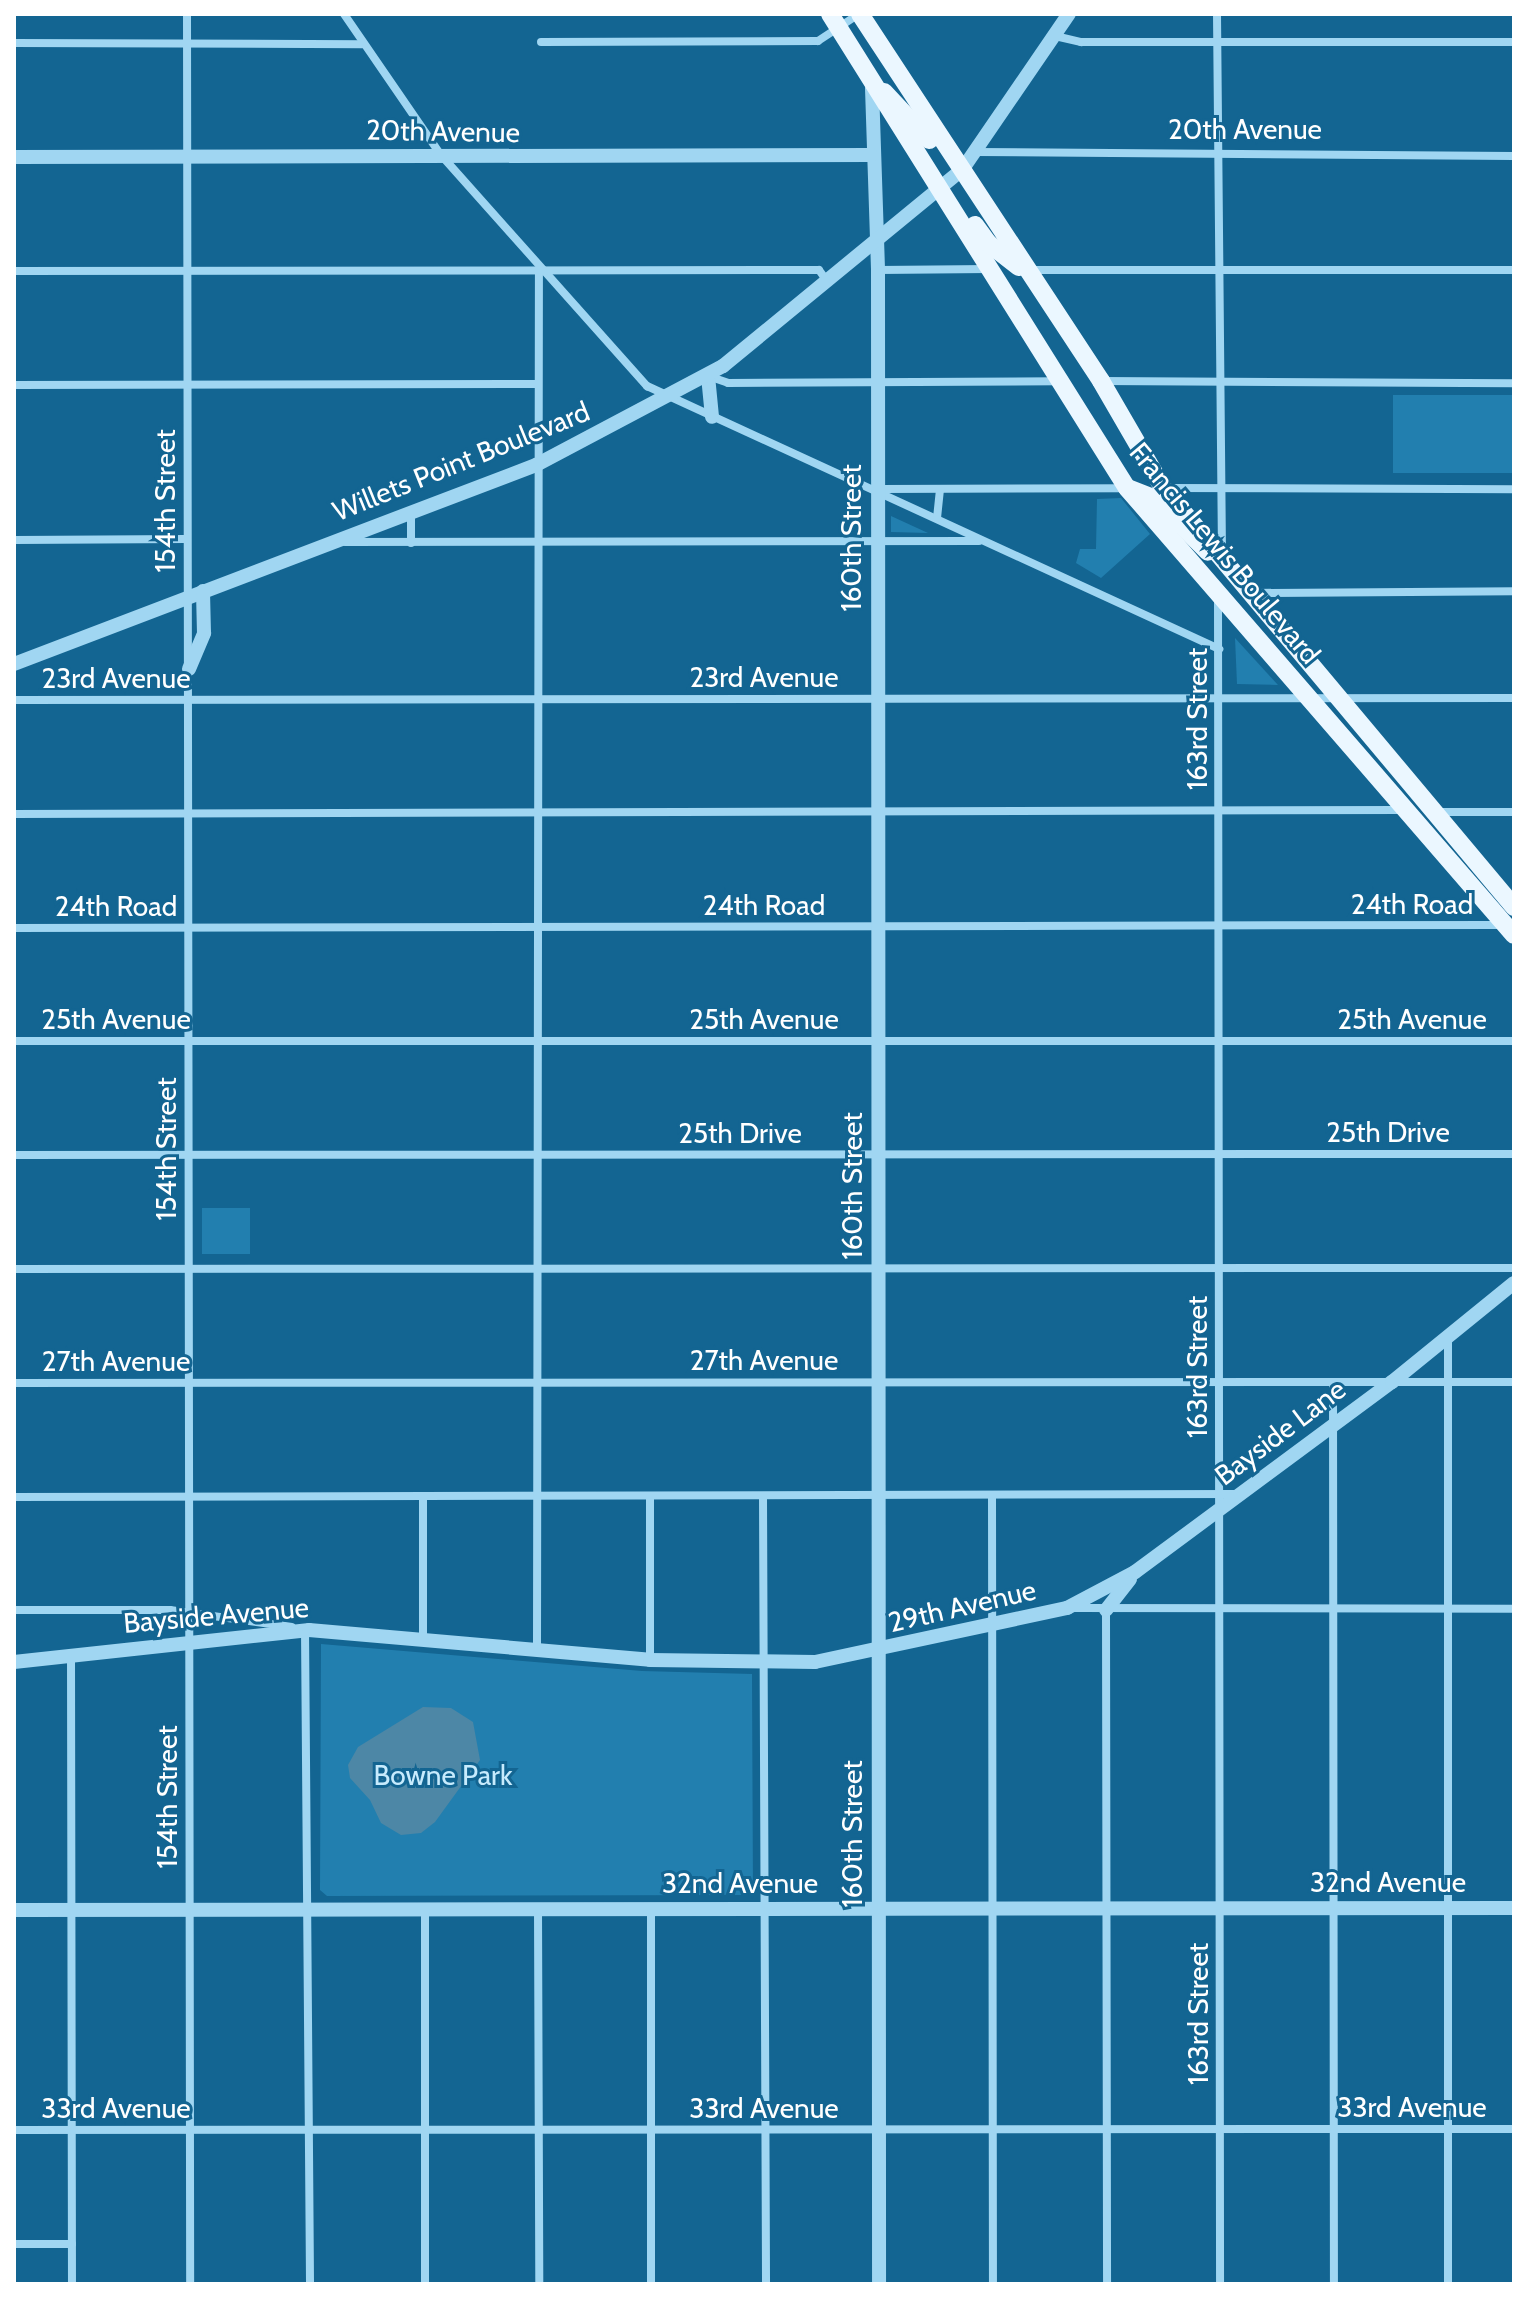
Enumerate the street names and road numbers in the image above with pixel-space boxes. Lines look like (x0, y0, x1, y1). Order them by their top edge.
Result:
street label: 20th Avenue (1168, 112, 1322, 146)
street label: 20th Avenue (366, 113, 520, 149)
street label: Willets Point Boulevard (328, 394, 594, 528)
street label: 154th Street (148, 429, 182, 573)
street label: Francis Lewis Boulevard (1123, 436, 1327, 670)
street label: 160th Street (834, 464, 868, 612)
street label: 163rd Street (1180, 648, 1214, 790)
street label: 23rd Avenue (690, 660, 838, 694)
street label: 23rd Avenue (42, 661, 190, 695)
street label: 24th Road (1351, 887, 1473, 921)
street label: 24th Road (703, 888, 825, 922)
street label: 24th Road (55, 889, 177, 923)
street label: 25th Avenue (41, 1002, 191, 1036)
street label: 25th Avenue (689, 1002, 839, 1036)
street label: 25th Avenue (1337, 1002, 1487, 1036)
street label: 154th Street (149, 1077, 183, 1221)
street label: 160th Street (835, 1112, 869, 1260)
street label: 25th Drive (1326, 1115, 1450, 1149)
street label: 25th Drive (678, 1116, 802, 1150)
street label: 163rd Street (1180, 1296, 1214, 1438)
street label: 27th Avenue (690, 1343, 838, 1377)
street label: 27th Avenue (42, 1344, 190, 1378)
street label: Bayside Lane (1208, 1372, 1352, 1492)
street label: 29th Avenue (885, 1573, 1039, 1639)
street label: Bayside Avenue (122, 1590, 310, 1640)
street label: 154th Street (150, 1725, 184, 1869)
street label: 160th Street (835, 1760, 869, 1908)
street label: 32nd Avenue (1310, 1865, 1466, 1899)
street label: 32nd Avenue (662, 1866, 818, 1900)
street label: 163rd Street (1181, 1943, 1215, 2085)
street label: 33rd Avenue (1337, 2090, 1487, 2124)
street label: 33rd Avenue (41, 2091, 191, 2125)
street label: 33rd Avenue (689, 2091, 839, 2125)

